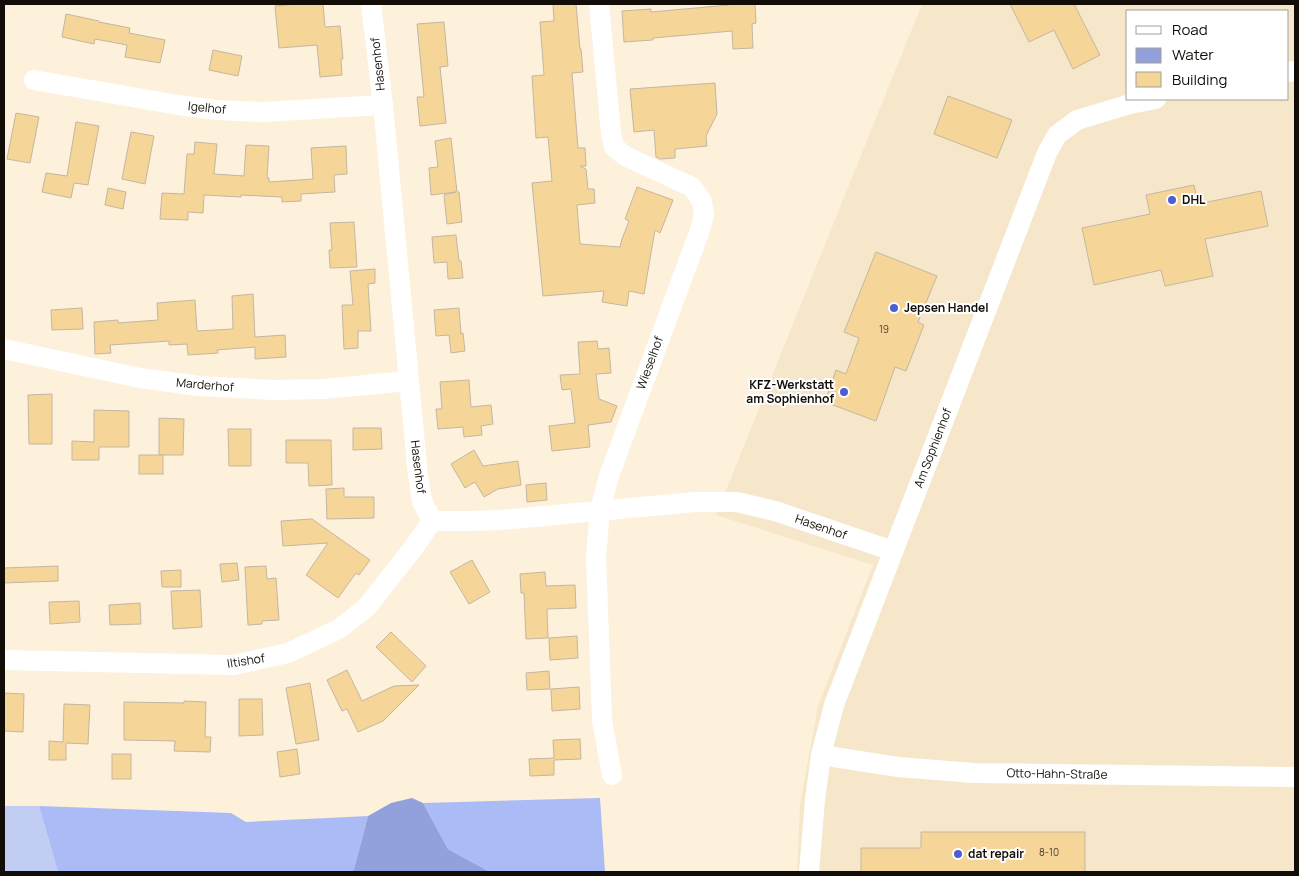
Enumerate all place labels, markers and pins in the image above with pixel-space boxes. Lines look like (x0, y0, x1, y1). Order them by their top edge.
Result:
place label: DHL (1182, 191, 1206, 208)
marker: DHL (1166, 194, 1178, 206)
place label: Jepsen Handel (904, 299, 989, 316)
marker: Jepsen Handel (888, 302, 900, 314)
place label: KFZ-Werkstatt am Sophienhof (746, 376, 834, 407)
marker: KFZ-Werkstatt am Sophienhof (838, 386, 850, 398)
place label: dat repair (968, 845, 1024, 862)
marker: dat repair (952, 848, 964, 860)

